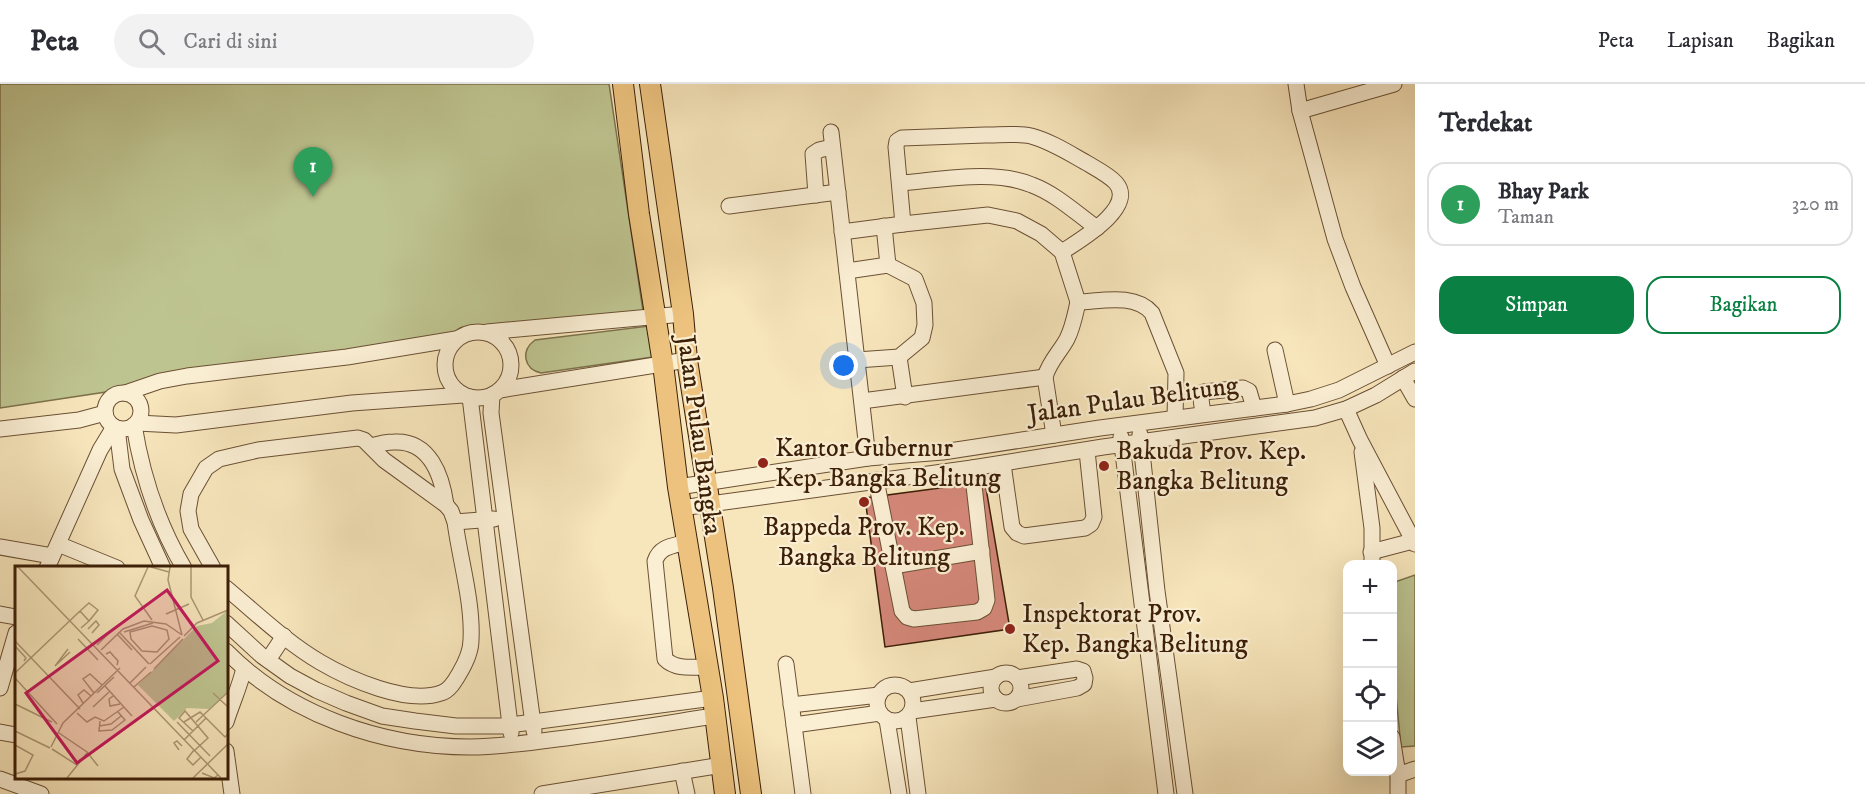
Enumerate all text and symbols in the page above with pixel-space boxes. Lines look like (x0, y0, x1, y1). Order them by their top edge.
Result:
search box (114, 14, 534, 68)
text: Peta (30, 24, 78, 59)
icon: search (135, 25, 168, 58)
text: Cari di sini (183, 28, 277, 55)
text: Peta (1598, 28, 1634, 54)
text: Lapisan (1667, 28, 1734, 54)
text: Bagikan (1767, 28, 1835, 54)
text: Terdekat (1439, 107, 1532, 140)
pin: 1 (294, 147, 332, 197)
text: Bhay Park (1498, 178, 1589, 205)
text: 1 (1457, 192, 1464, 217)
text: 320 m (1792, 192, 1839, 217)
text: Taman (1498, 205, 1554, 230)
button: Simpan (1439, 276, 1634, 334)
button: Bagikan (1646, 276, 1841, 334)
street label: Jalan Pulau Bangka (668, 331, 729, 537)
your location (829, 351, 858, 380)
street label: Jalan Pulau Belitung (1024, 369, 1241, 431)
place label: Kantor Gubernur Kep. Bangka Belitung (775, 432, 1001, 495)
place label: Bakuda Prov. Kep. Bangka Belitung (1116, 435, 1306, 498)
marker: Kantor Gubernur Kep. Bangka Belitung (756, 456, 770, 470)
marker: Bakuda Prov. Kep. Bangka Belitung (1097, 459, 1111, 473)
marker: Bappeda Prov. Kep. Bangka Belitung (857, 495, 871, 509)
place label: Bappeda Prov. Kep. Bangka Belitung (763, 511, 965, 574)
map controls (1343, 560, 1397, 776)
button: + (1343, 560, 1397, 614)
inset map (15, 566, 228, 779)
place label: Inspektorat Prov. Kep. Bangka Belitung (1022, 598, 1248, 661)
button: − (1343, 614, 1397, 668)
marker: Inspektorat Prov. Kep. Bangka Belitung (1003, 622, 1017, 636)
button: locate (1343, 668, 1397, 722)
button: layers (1343, 722, 1397, 776)

